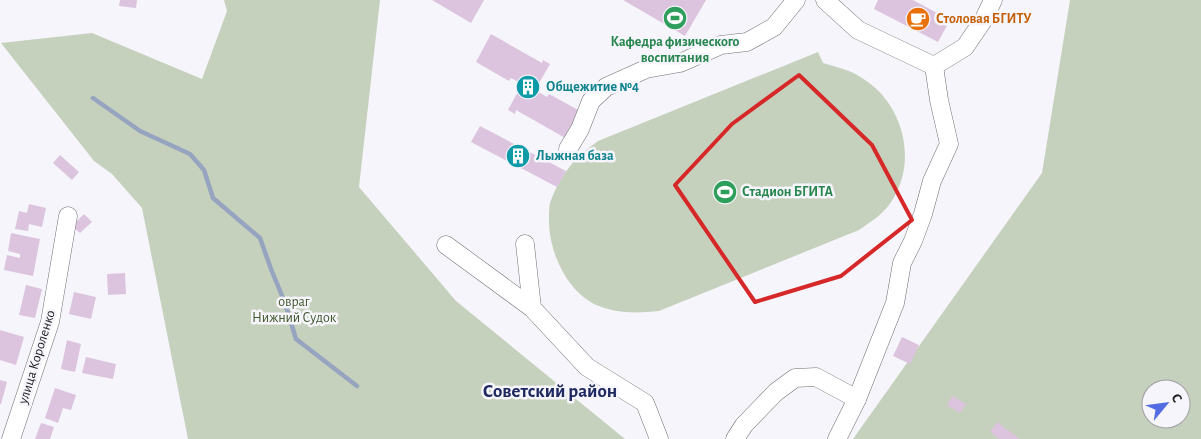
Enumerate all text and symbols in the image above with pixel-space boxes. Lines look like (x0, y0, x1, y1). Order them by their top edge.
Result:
sports icon: Кафедра физического воспитания (662, 5, 688, 31)
cafe icon: Столовая БГИТУ (905, 6, 931, 32)
place label: Столовая БГИТУ (936, 12, 1032, 26)
place label: Кафедра физического воспитания (611, 35, 740, 65)
building icon: Общежитие №4 (515, 74, 541, 100)
place label: Общежитие №4 (546, 80, 639, 94)
building icon: Лыжная база (505, 143, 531, 169)
place label: Лыжная база (536, 149, 614, 163)
sports icon: Стадион БГИТА (712, 179, 738, 205)
place label: Стадион БГИТА (742, 185, 833, 199)
park label: овраг Нижний Судок (252, 295, 337, 325)
street label: улица Короленко (16, 308, 58, 407)
north arrow (1141, 379, 1191, 429)
district label: Советский район (483, 382, 617, 401)
text: С (1168, 391, 1185, 405)

